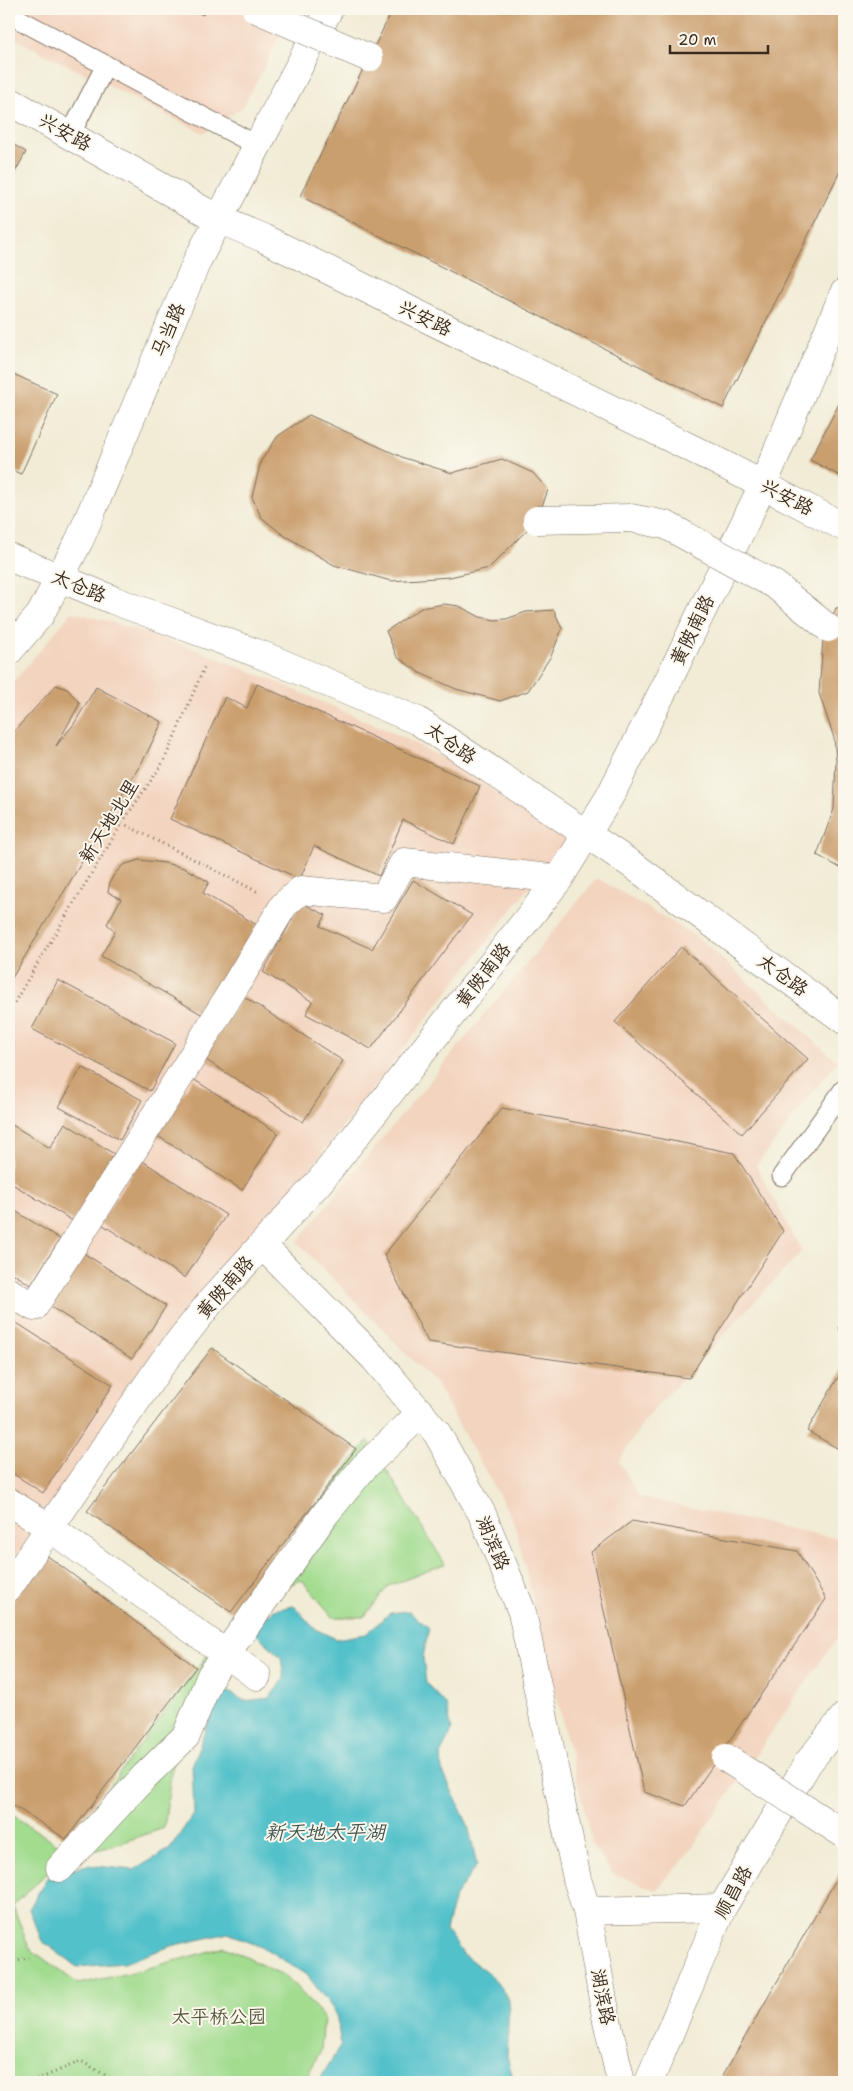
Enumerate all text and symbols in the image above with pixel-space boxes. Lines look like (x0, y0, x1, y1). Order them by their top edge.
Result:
scale bar (670, 22, 768, 54)
text: 20 m (678, 30, 717, 50)
street label: 兴安路 (34, 107, 96, 157)
street label: 兴安路 (394, 294, 456, 342)
street label: 马当路 (145, 299, 191, 361)
street label: 兴安路 (756, 473, 818, 521)
street label: 太仓路 (48, 564, 110, 608)
street label: 黄陂南路 (664, 590, 720, 670)
street label: 太仓路 (420, 716, 482, 770)
street label: 新天地北里 (73, 774, 145, 868)
street label: 黄陂南路 (450, 937, 516, 1013)
street label: 太仓路 (753, 948, 813, 1002)
street label: 黄陂南路 (191, 1250, 259, 1324)
street label: 湖滨路 (470, 1512, 516, 1574)
water label: 新天地太平湖 (265, 1819, 387, 1845)
street label: 顺昌路 (708, 1861, 758, 1923)
street label: 湖滨路 (585, 1967, 621, 2027)
park label: 太平桥公园 (171, 2004, 267, 2029)

